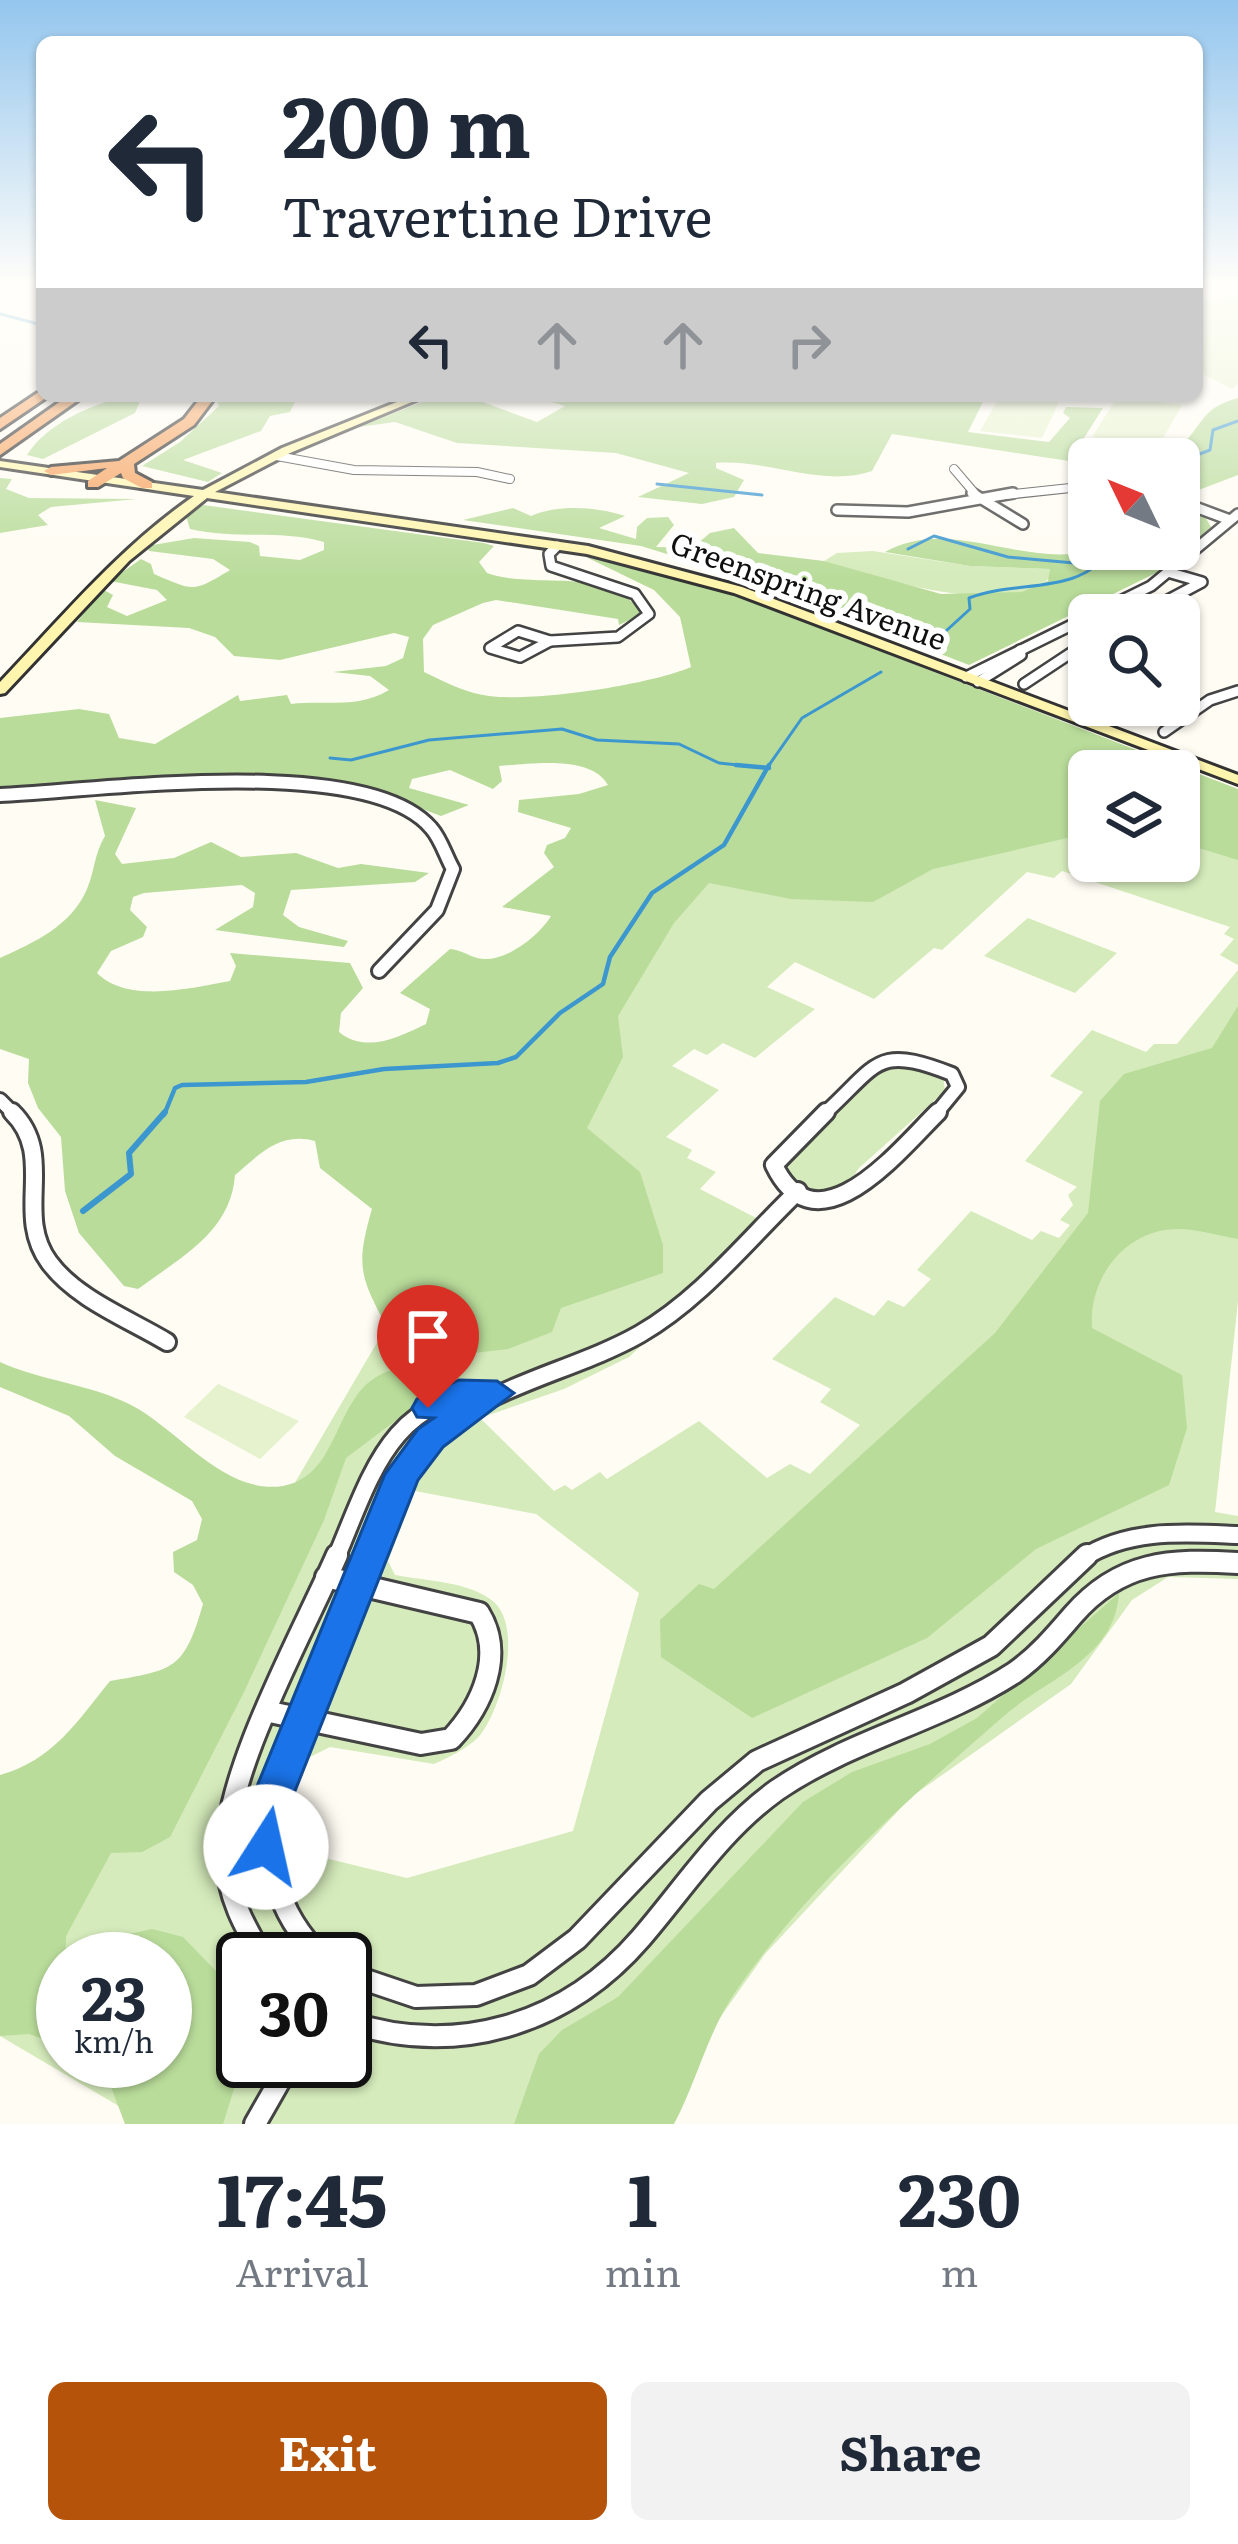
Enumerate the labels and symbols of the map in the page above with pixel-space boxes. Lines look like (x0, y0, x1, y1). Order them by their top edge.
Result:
north arrow (1068, 438, 1200, 570)
street label: Greenspring Avenue (665, 519, 953, 660)
pin (377, 1285, 479, 1408)
position arrow (203, 1784, 329, 1910)
speed limit sign: 30 (216, 1932, 372, 2088)

